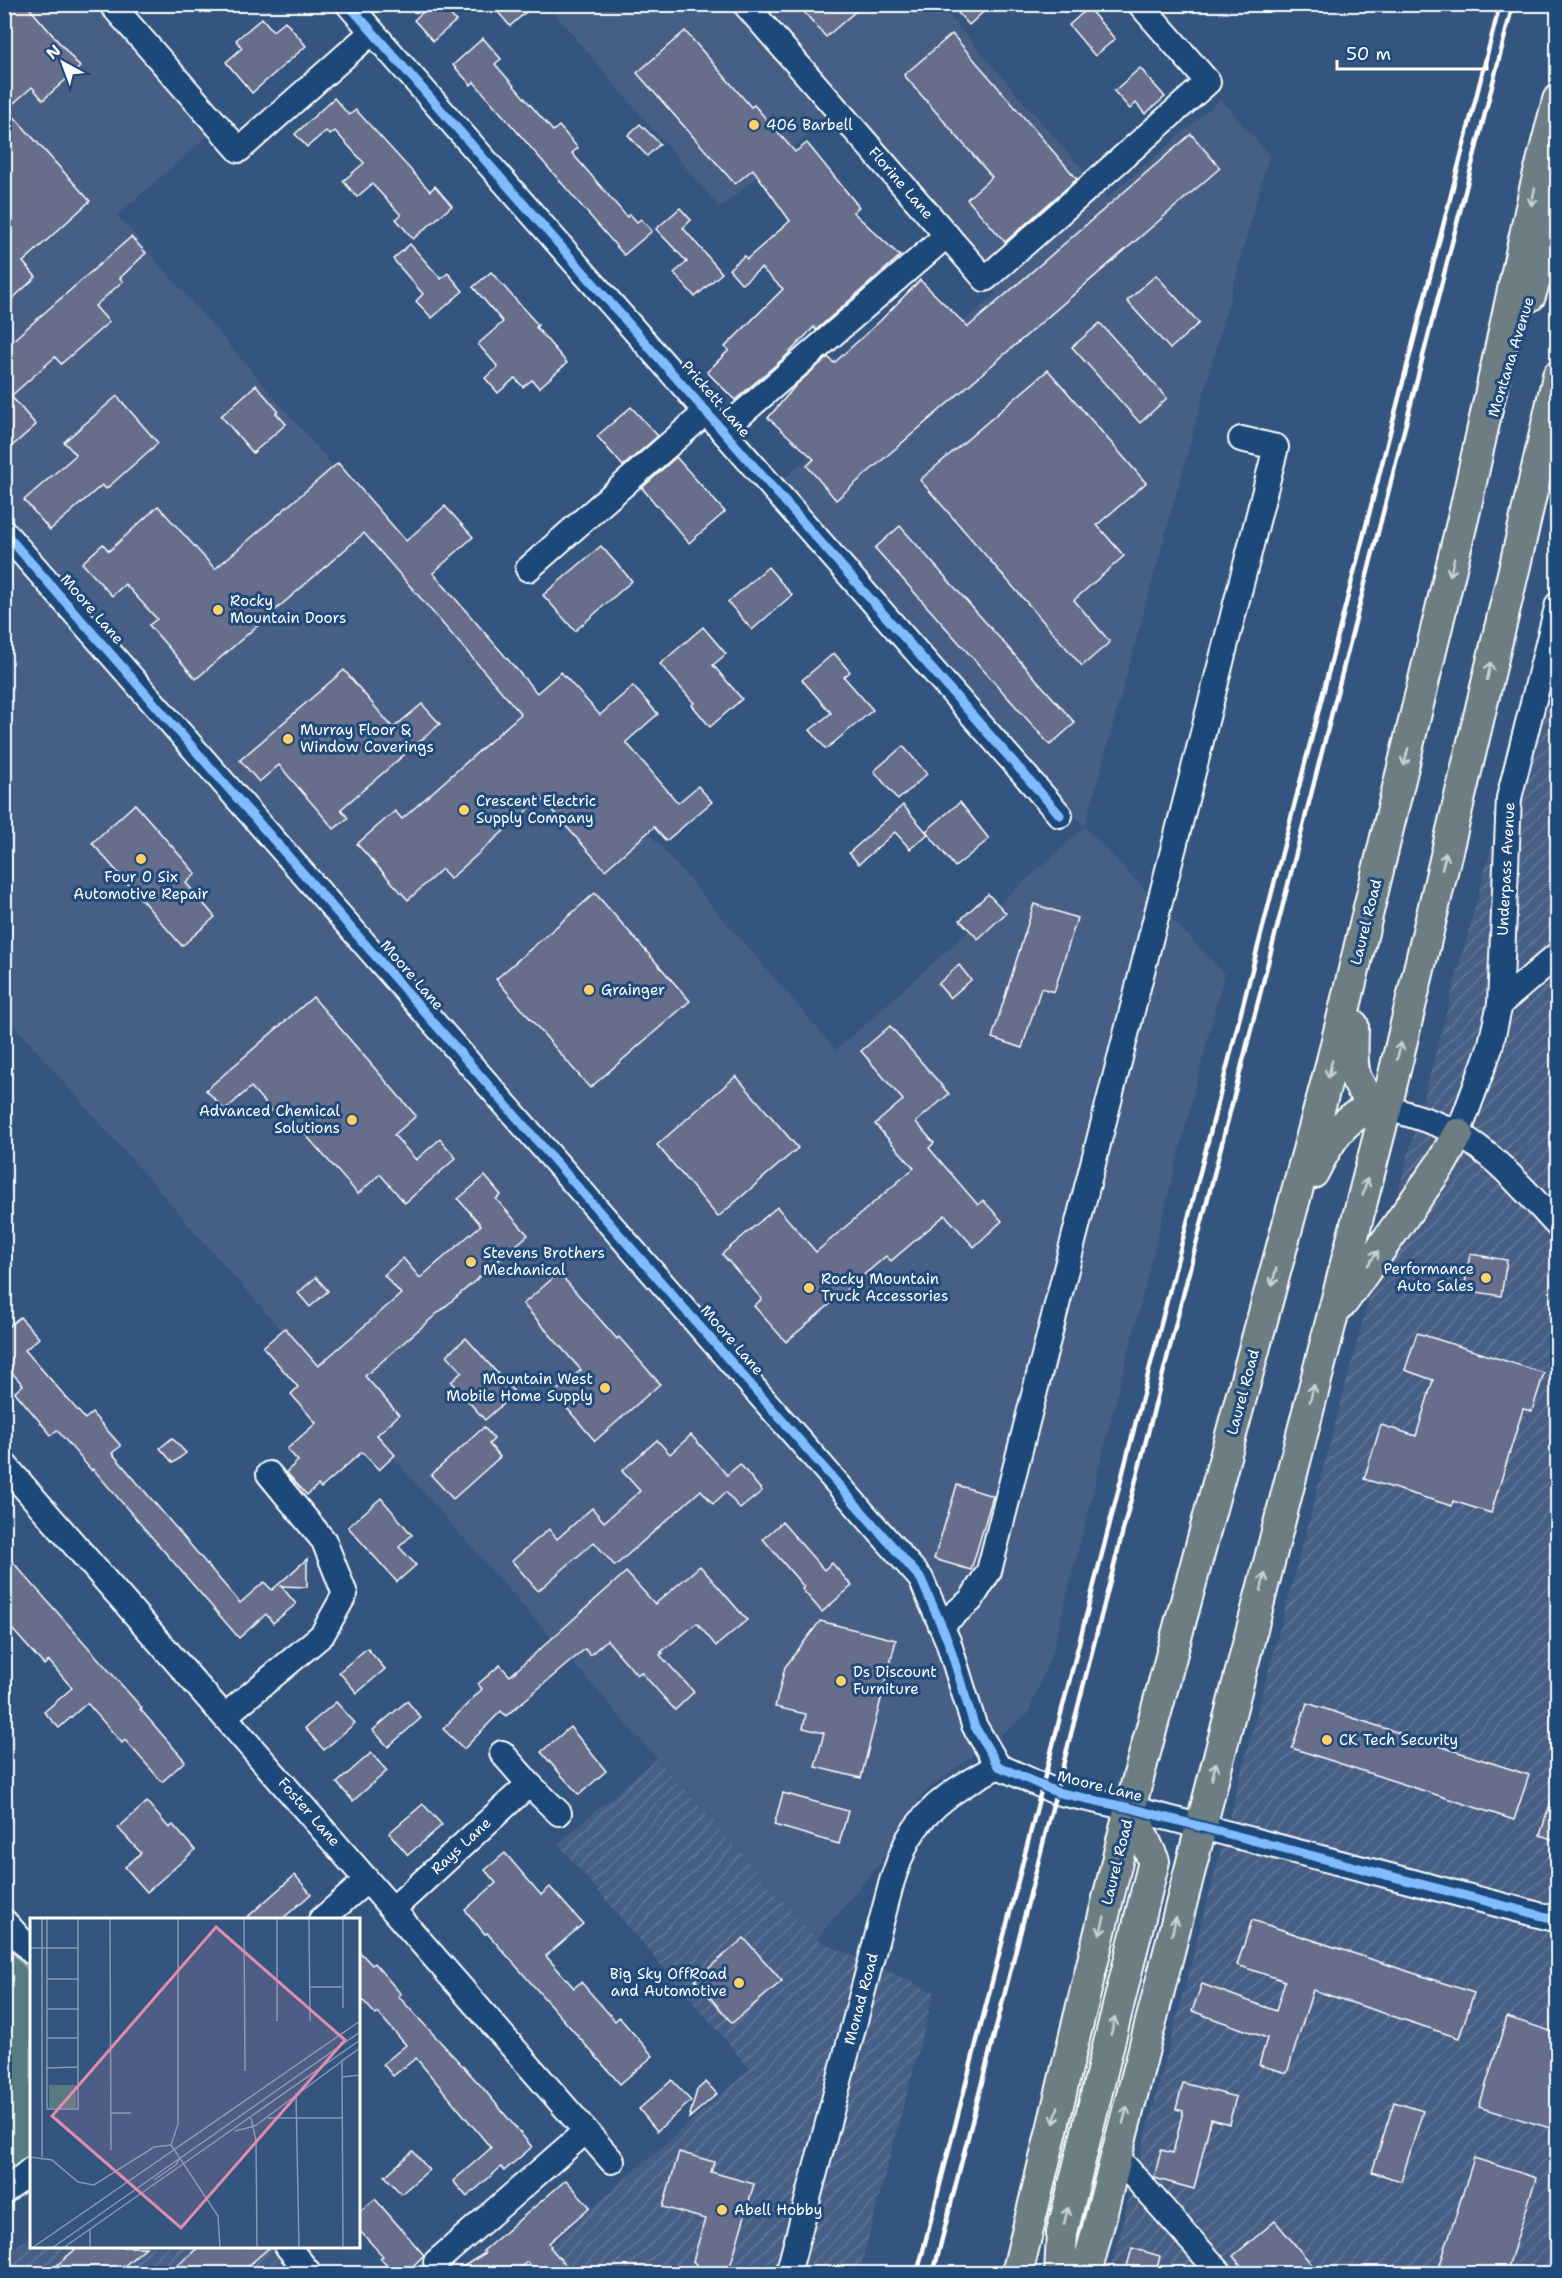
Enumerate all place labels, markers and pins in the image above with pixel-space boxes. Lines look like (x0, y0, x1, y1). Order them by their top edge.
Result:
place label: 406 Barbell (766, 115, 853, 135)
marker: 406 Barbell (747, 118, 761, 132)
place label: Rocky Mountain Doors (230, 591, 346, 628)
marker: Rocky Mountain Doors (211, 603, 225, 617)
place label: Murray Floor & Window Coverings (300, 720, 434, 757)
marker: Murray Floor & Window Coverings (281, 732, 295, 746)
place label: Crescent Electric Supply Company (476, 791, 596, 828)
marker: Crescent Electric Supply Company (457, 803, 471, 817)
marker: Four 0 Six Automotive Repair (134, 852, 148, 866)
place label: Four 0 Six Automotive Repair (73, 867, 209, 904)
place label: Grainger (601, 980, 665, 1000)
marker: Grainger (582, 983, 596, 997)
place label: Advanced Chemical Solutions (199, 1101, 340, 1138)
marker: Advanced Chemical Solutions (345, 1113, 359, 1127)
place label: Stevens Brothers Mechanical (483, 1243, 605, 1280)
marker: Stevens Brothers Mechanical (464, 1255, 478, 1269)
place label: Performance Auto Sales (1383, 1259, 1474, 1296)
place label: Rocky Mountain Truck Accessories (821, 1269, 948, 1306)
marker: Performance Auto Sales (1479, 1271, 1493, 1285)
marker: Rocky Mountain Truck Accessories (802, 1281, 816, 1295)
place label: Mountain West Mobile Home Supply (446, 1369, 593, 1406)
marker: Mountain West Mobile Home Supply (598, 1381, 612, 1395)
place label: Ds Discount Furniture (853, 1662, 937, 1699)
marker: Ds Discount Furniture (834, 1674, 848, 1688)
place label: CK Tech Security (1339, 1730, 1458, 1750)
marker: CK Tech Security (1320, 1733, 1334, 1747)
place label: Big Sky OffRoad and Automotive (610, 1964, 727, 2001)
marker: Big Sky OffRoad and Automotive (732, 1976, 746, 1990)
place label: Abell Hobby (734, 2200, 822, 2220)
marker: Abell Hobby (715, 2203, 729, 2217)

